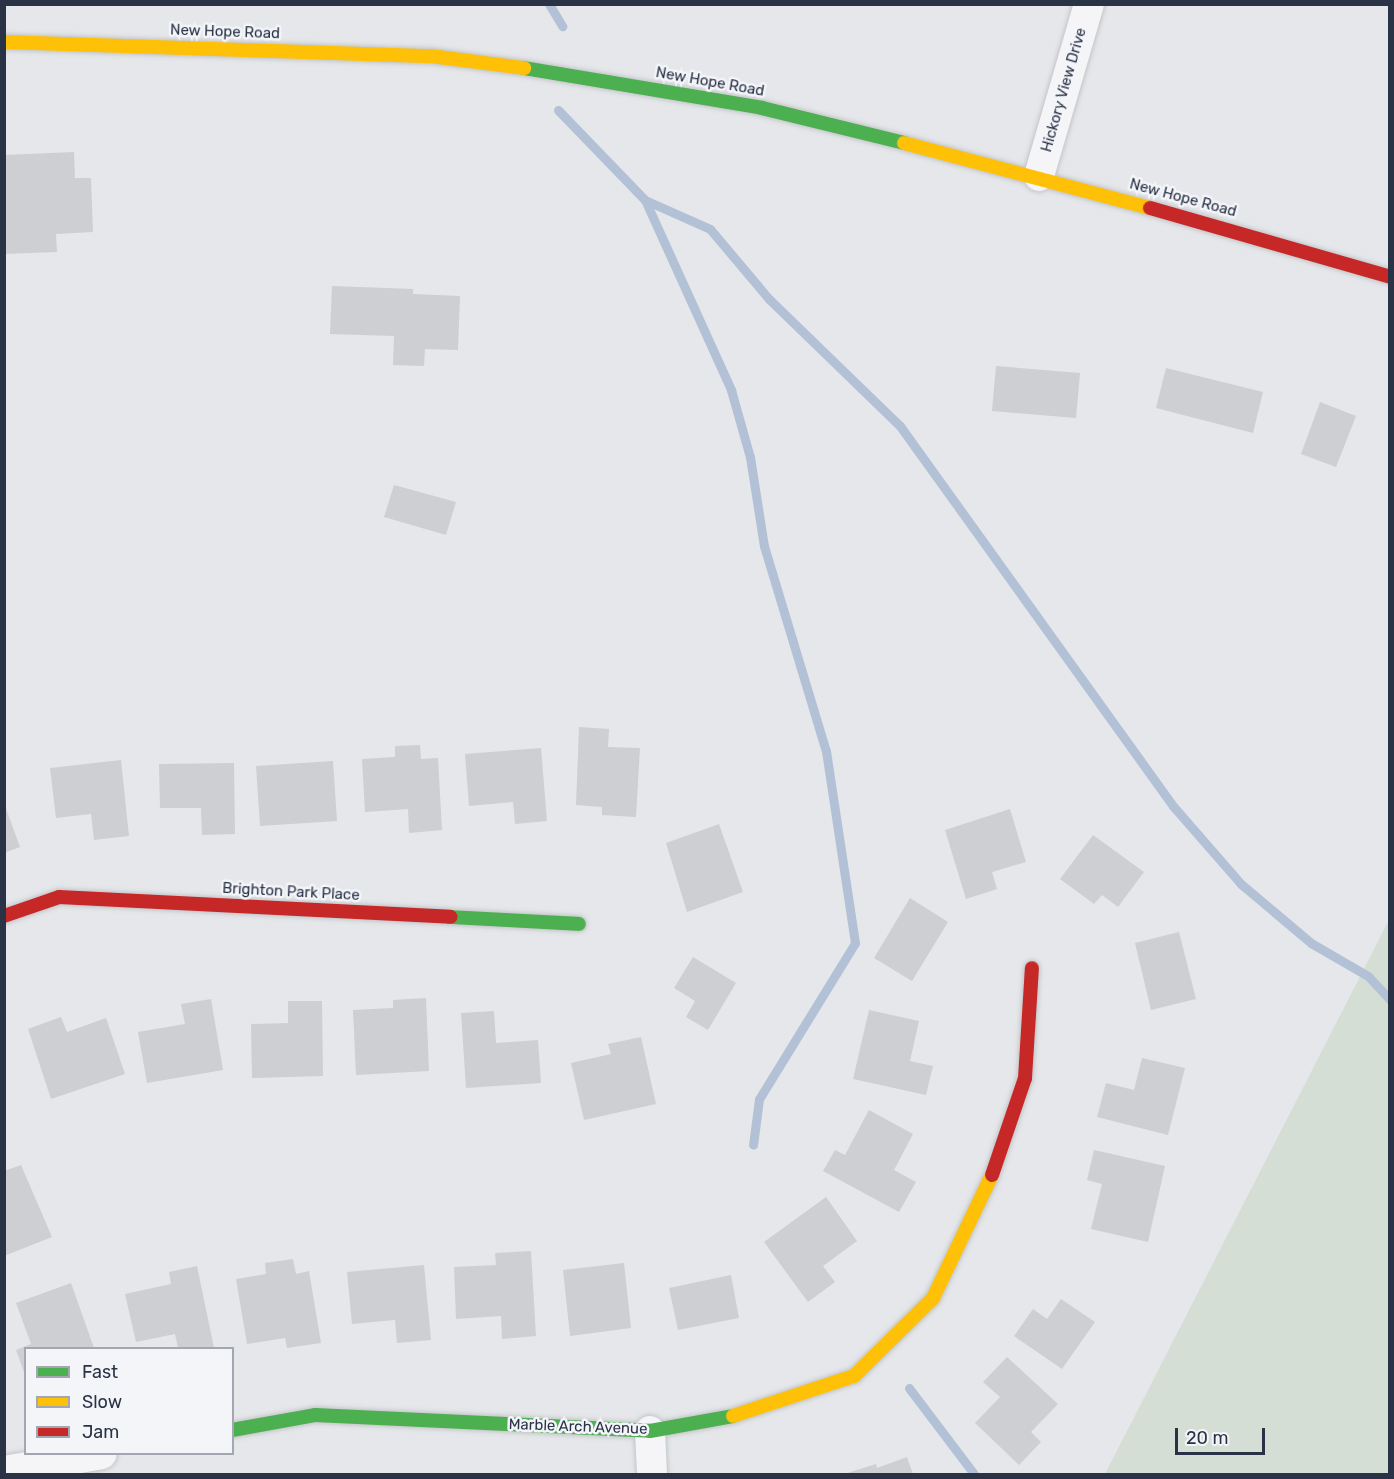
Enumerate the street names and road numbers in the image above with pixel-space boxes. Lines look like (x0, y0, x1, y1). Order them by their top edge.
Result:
street label: New Hope Road (170, 21, 280, 43)
street label: Hickory View Drive (1037, 25, 1091, 155)
street label: New Hope Road (654, 64, 766, 100)
street label: New Hope Road (1127, 175, 1239, 221)
street label: Brighton Park Place (222, 879, 360, 905)
street label: Marble Arch Avenue (508, 1416, 648, 1438)

